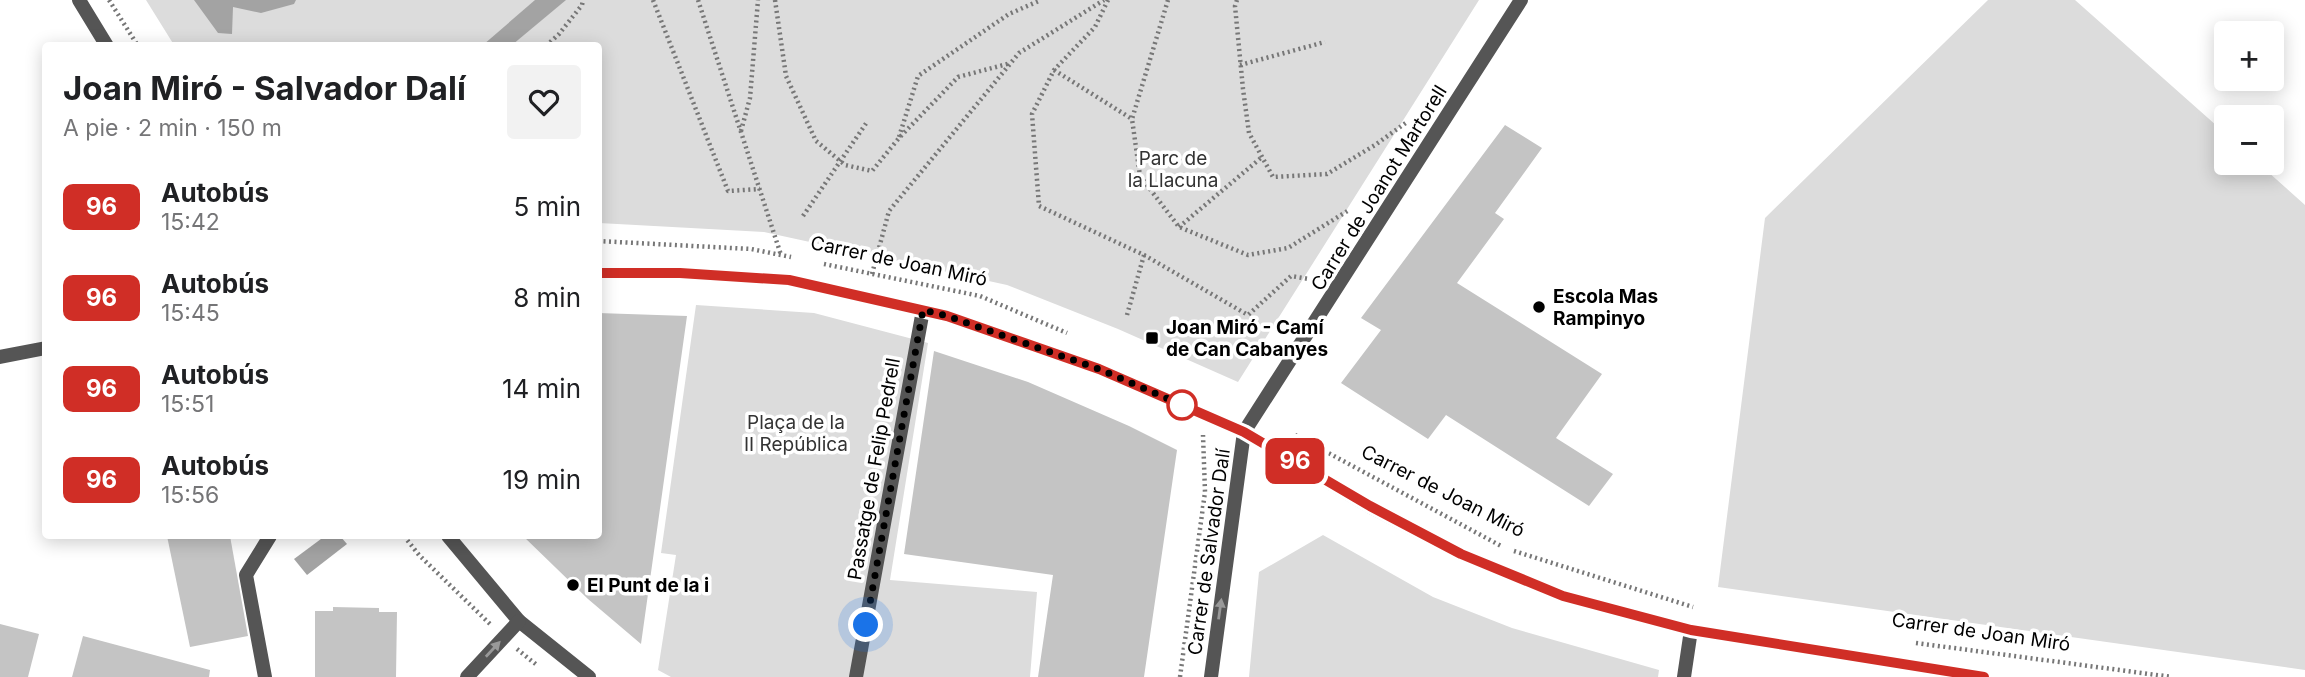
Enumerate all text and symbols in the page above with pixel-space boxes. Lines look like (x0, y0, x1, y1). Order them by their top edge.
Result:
map controls (2214, 21, 2284, 175)
button: + (2214, 21, 2284, 91)
button: heart (507, 65, 581, 139)
text: Joan Miró - Salvador Dalí (63, 68, 466, 108)
street label: Carrer de Joanot Martorell (1306, 81, 1452, 295)
button: − (2214, 105, 2284, 175)
text: A pie · 2 min · 150 m (63, 114, 282, 142)
park label: Parc de la Llacuna (1128, 147, 1218, 192)
text: Autobús (161, 177, 269, 208)
text: 5 min (513, 191, 581, 222)
text: 96 (86, 192, 117, 221)
text: 15:42 (161, 208, 220, 236)
street label: Carrer de Joan Miró (809, 231, 989, 291)
text: Autobús (161, 268, 269, 299)
text: 8 min (513, 282, 581, 313)
text: 96 (86, 283, 117, 312)
place label: Escola Mas Rampinyo (1553, 285, 1658, 330)
text: 15:45 (161, 299, 220, 327)
marker: Escola Mas Rampinyo (1531, 299, 1547, 315)
place label: Joan Miró - Camí de Can Cabanyes (1166, 316, 1328, 361)
marker: Joan Miró - Camí de Can Cabanyes (1144, 330, 1160, 346)
street label: Passatge de Felip Pedrell (843, 356, 905, 582)
text: Autobús (161, 359, 269, 390)
text: 14 min (502, 373, 581, 404)
text: 96 (86, 374, 117, 403)
text: 15:51 (161, 390, 214, 418)
unlabelled marker (1167, 390, 1197, 420)
park label: Plaça de la II República (744, 411, 848, 456)
line badge: 96 (1264, 438, 1326, 484)
street label: Carrer de Joan Miró (1358, 440, 1528, 542)
text: 96 (1279, 446, 1311, 475)
street label: Carrer de Salvador Dalí (1183, 447, 1235, 657)
text: Autobús (161, 450, 269, 481)
text: 19 min (503, 464, 581, 495)
text: 96 (86, 465, 117, 494)
text: 15:56 (161, 481, 219, 509)
place label: El Punt de la i (587, 574, 709, 597)
marker: El Punt de la i (565, 577, 581, 593)
one-way arrow (1215, 598, 1226, 620)
your location (848, 607, 883, 642)
street label: Carrer de Joan Miró (1890, 608, 2072, 656)
one-way arrow (485, 640, 501, 658)

